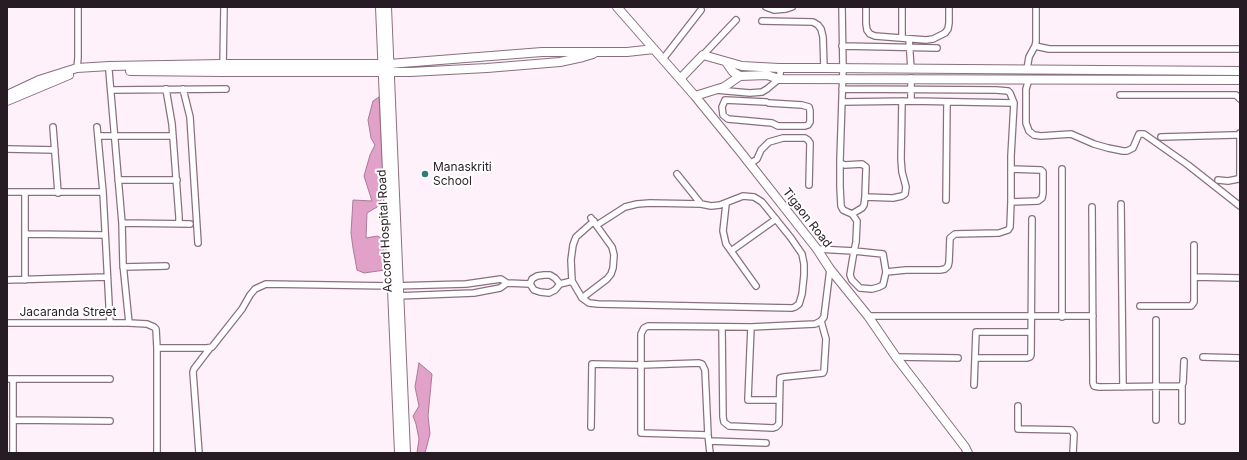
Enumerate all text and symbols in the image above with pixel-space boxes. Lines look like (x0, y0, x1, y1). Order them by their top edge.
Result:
place label: Manaskriti School (433, 160, 492, 188)
street label: Accord Hospital Road (375, 169, 395, 293)
marker: Manaskriti School (420, 169, 430, 179)
street label: Tigaon Road (779, 185, 835, 251)
street label: Jacaranda Street (20, 305, 116, 319)

